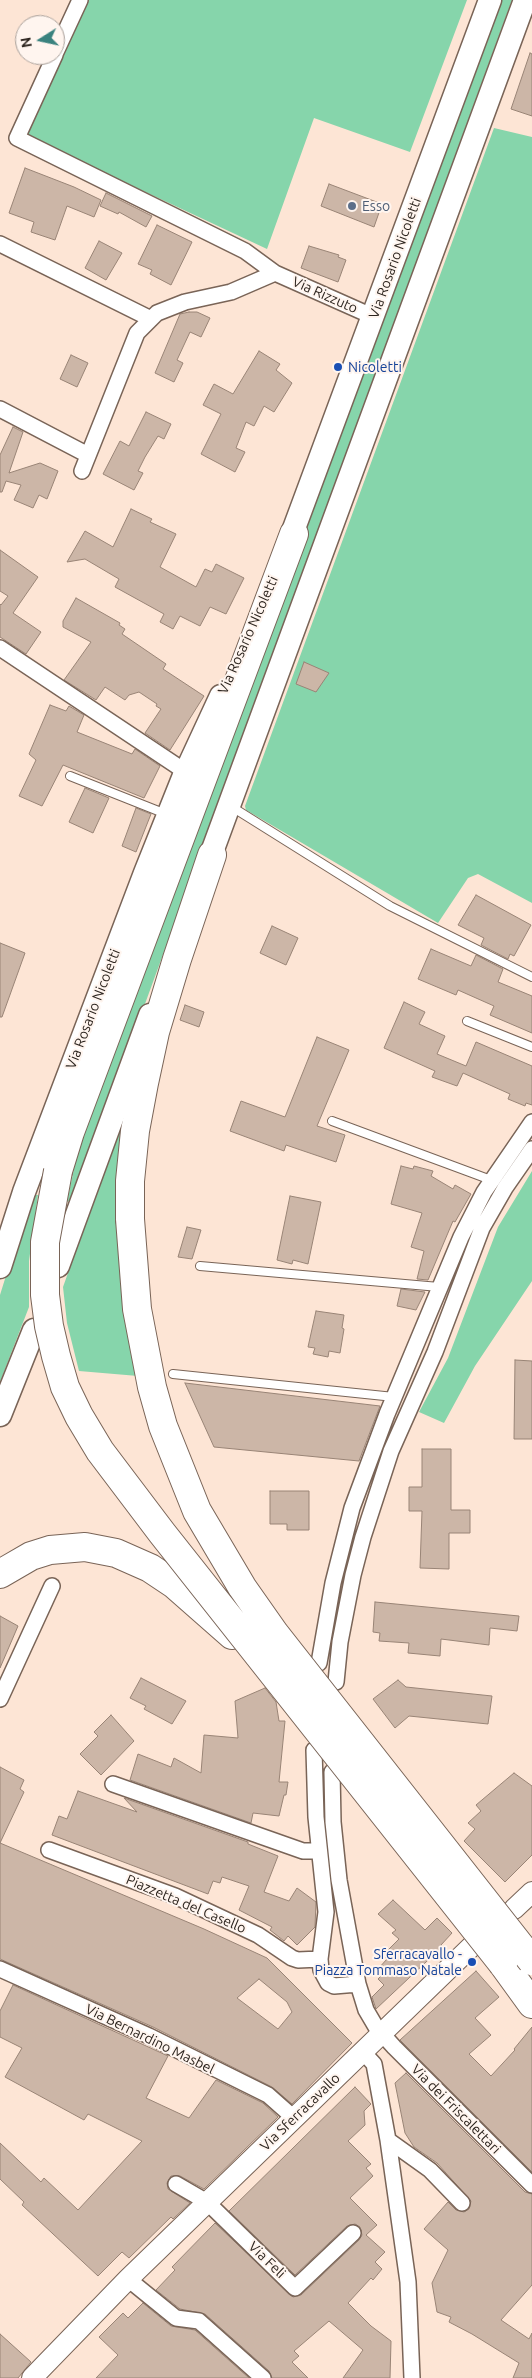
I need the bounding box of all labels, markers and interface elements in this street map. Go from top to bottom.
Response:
north arrow [15,15,65,65]
text: N [17,36,35,49]
street label: Via Rosario Nicoletti [365,195,425,321]
place label: Esso [362,198,390,214]
marker: Esso [346,200,358,212]
street label: Via Rizzuto [290,273,360,317]
place label: Nicoletti [348,359,402,375]
marker: Nicoletti [332,361,344,373]
street label: Via Rosario Nicoletti [214,573,282,697]
street label: Via Rosario Nicoletti [62,947,124,1071]
street label: Piazzetta del Casello [123,1871,249,1937]
place label: Sferracavallo - Piazza Tommaso Natale [314,1946,462,1978]
marker: Sferracavallo - Piazza Tommaso Natale [466,1956,478,1968]
street label: Via Bernardino Masbel [83,2000,217,2078]
street label: Via dei Friscalettari [408,2061,504,2157]
street label: Via Sferracavallo [257,2070,343,2154]
street label: Via Feli [245,2238,289,2282]

